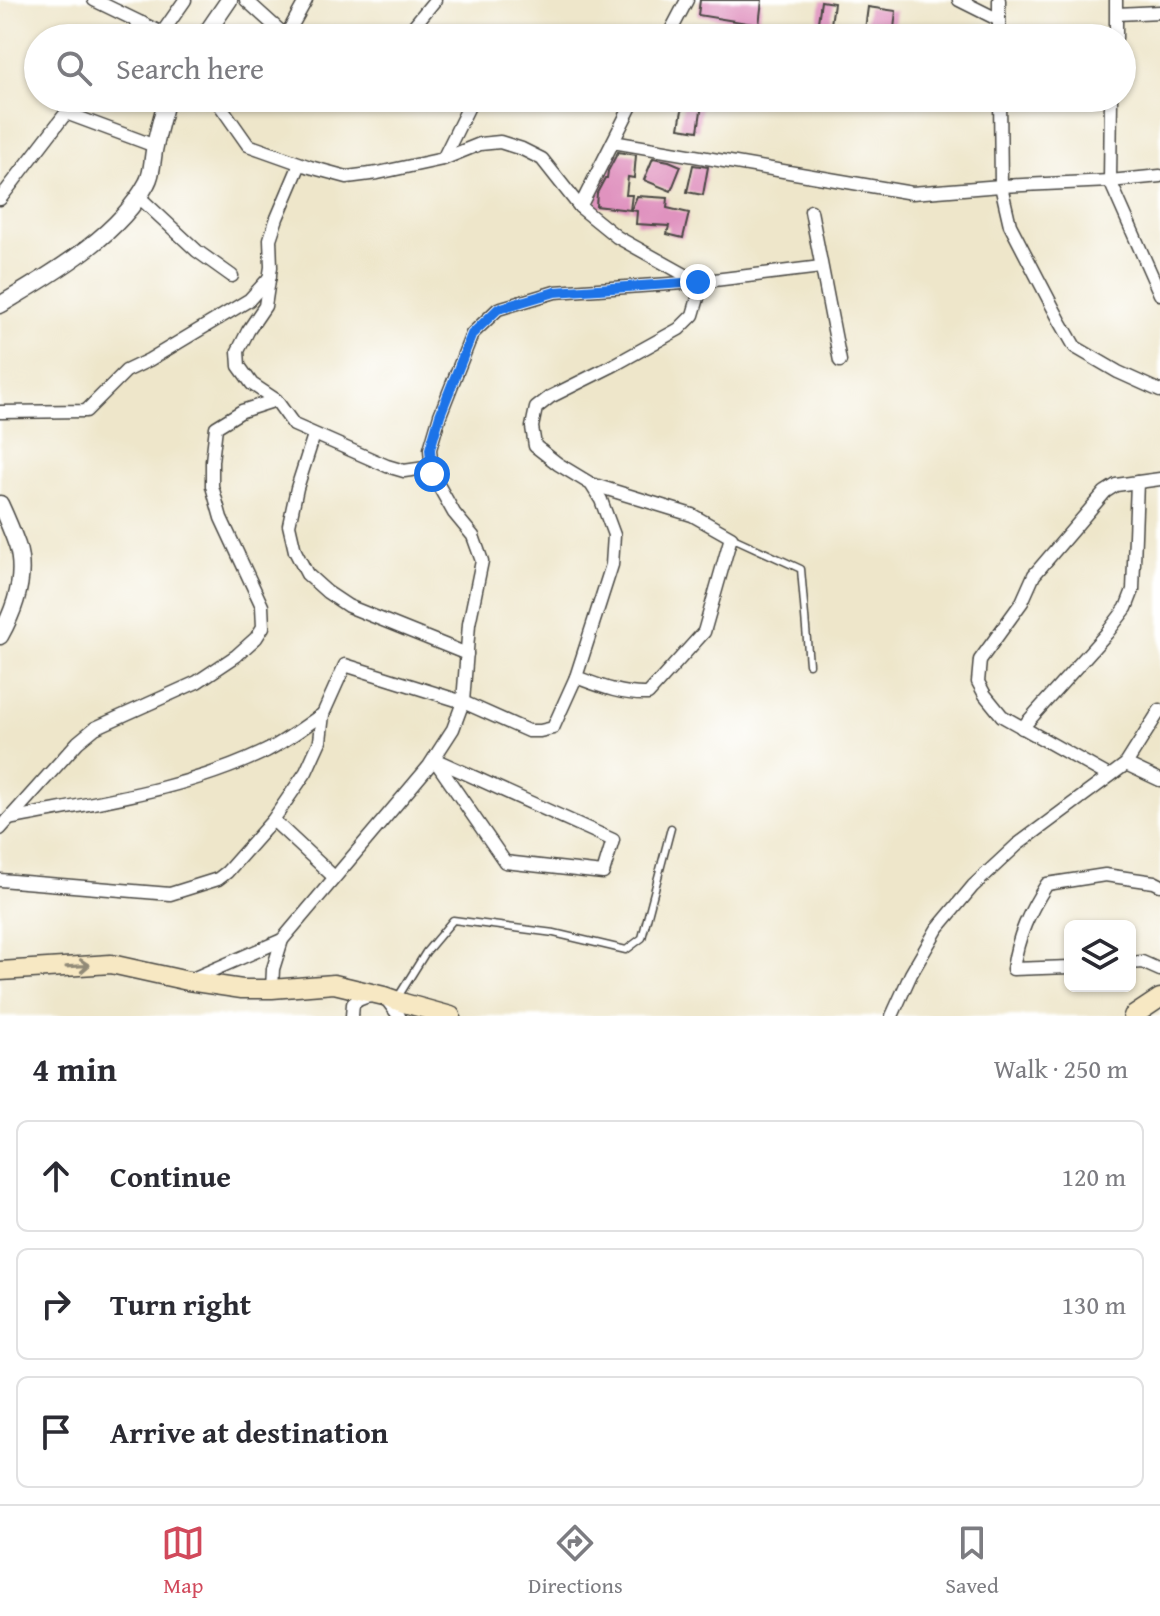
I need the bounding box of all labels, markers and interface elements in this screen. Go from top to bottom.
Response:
search box [24,24,1136,112]
icon: search [52,46,96,90]
text: Search here [116,46,264,90]
route end [680,264,716,300]
route start [414,456,450,492]
map controls [1064,920,1136,992]
button: layers [1064,920,1136,992]
one-way arrow [64,959,91,974]
text: 4 min [32,1044,117,1093]
text: Walk · 250 m [994,1049,1128,1088]
icon: ahead [34,1154,78,1198]
text: Continue [110,1154,231,1198]
text: 120 m [1061,1157,1126,1196]
icon: right [34,1282,78,1326]
text: Turn right [110,1282,251,1326]
text: 130 m [1061,1285,1126,1324]
icon: arrive [34,1410,78,1454]
text: Arrive at destination [110,1410,388,1454]
tab: Map [161,1521,205,1601]
tab: Directions [528,1521,623,1601]
tab: Saved [945,1521,999,1601]

